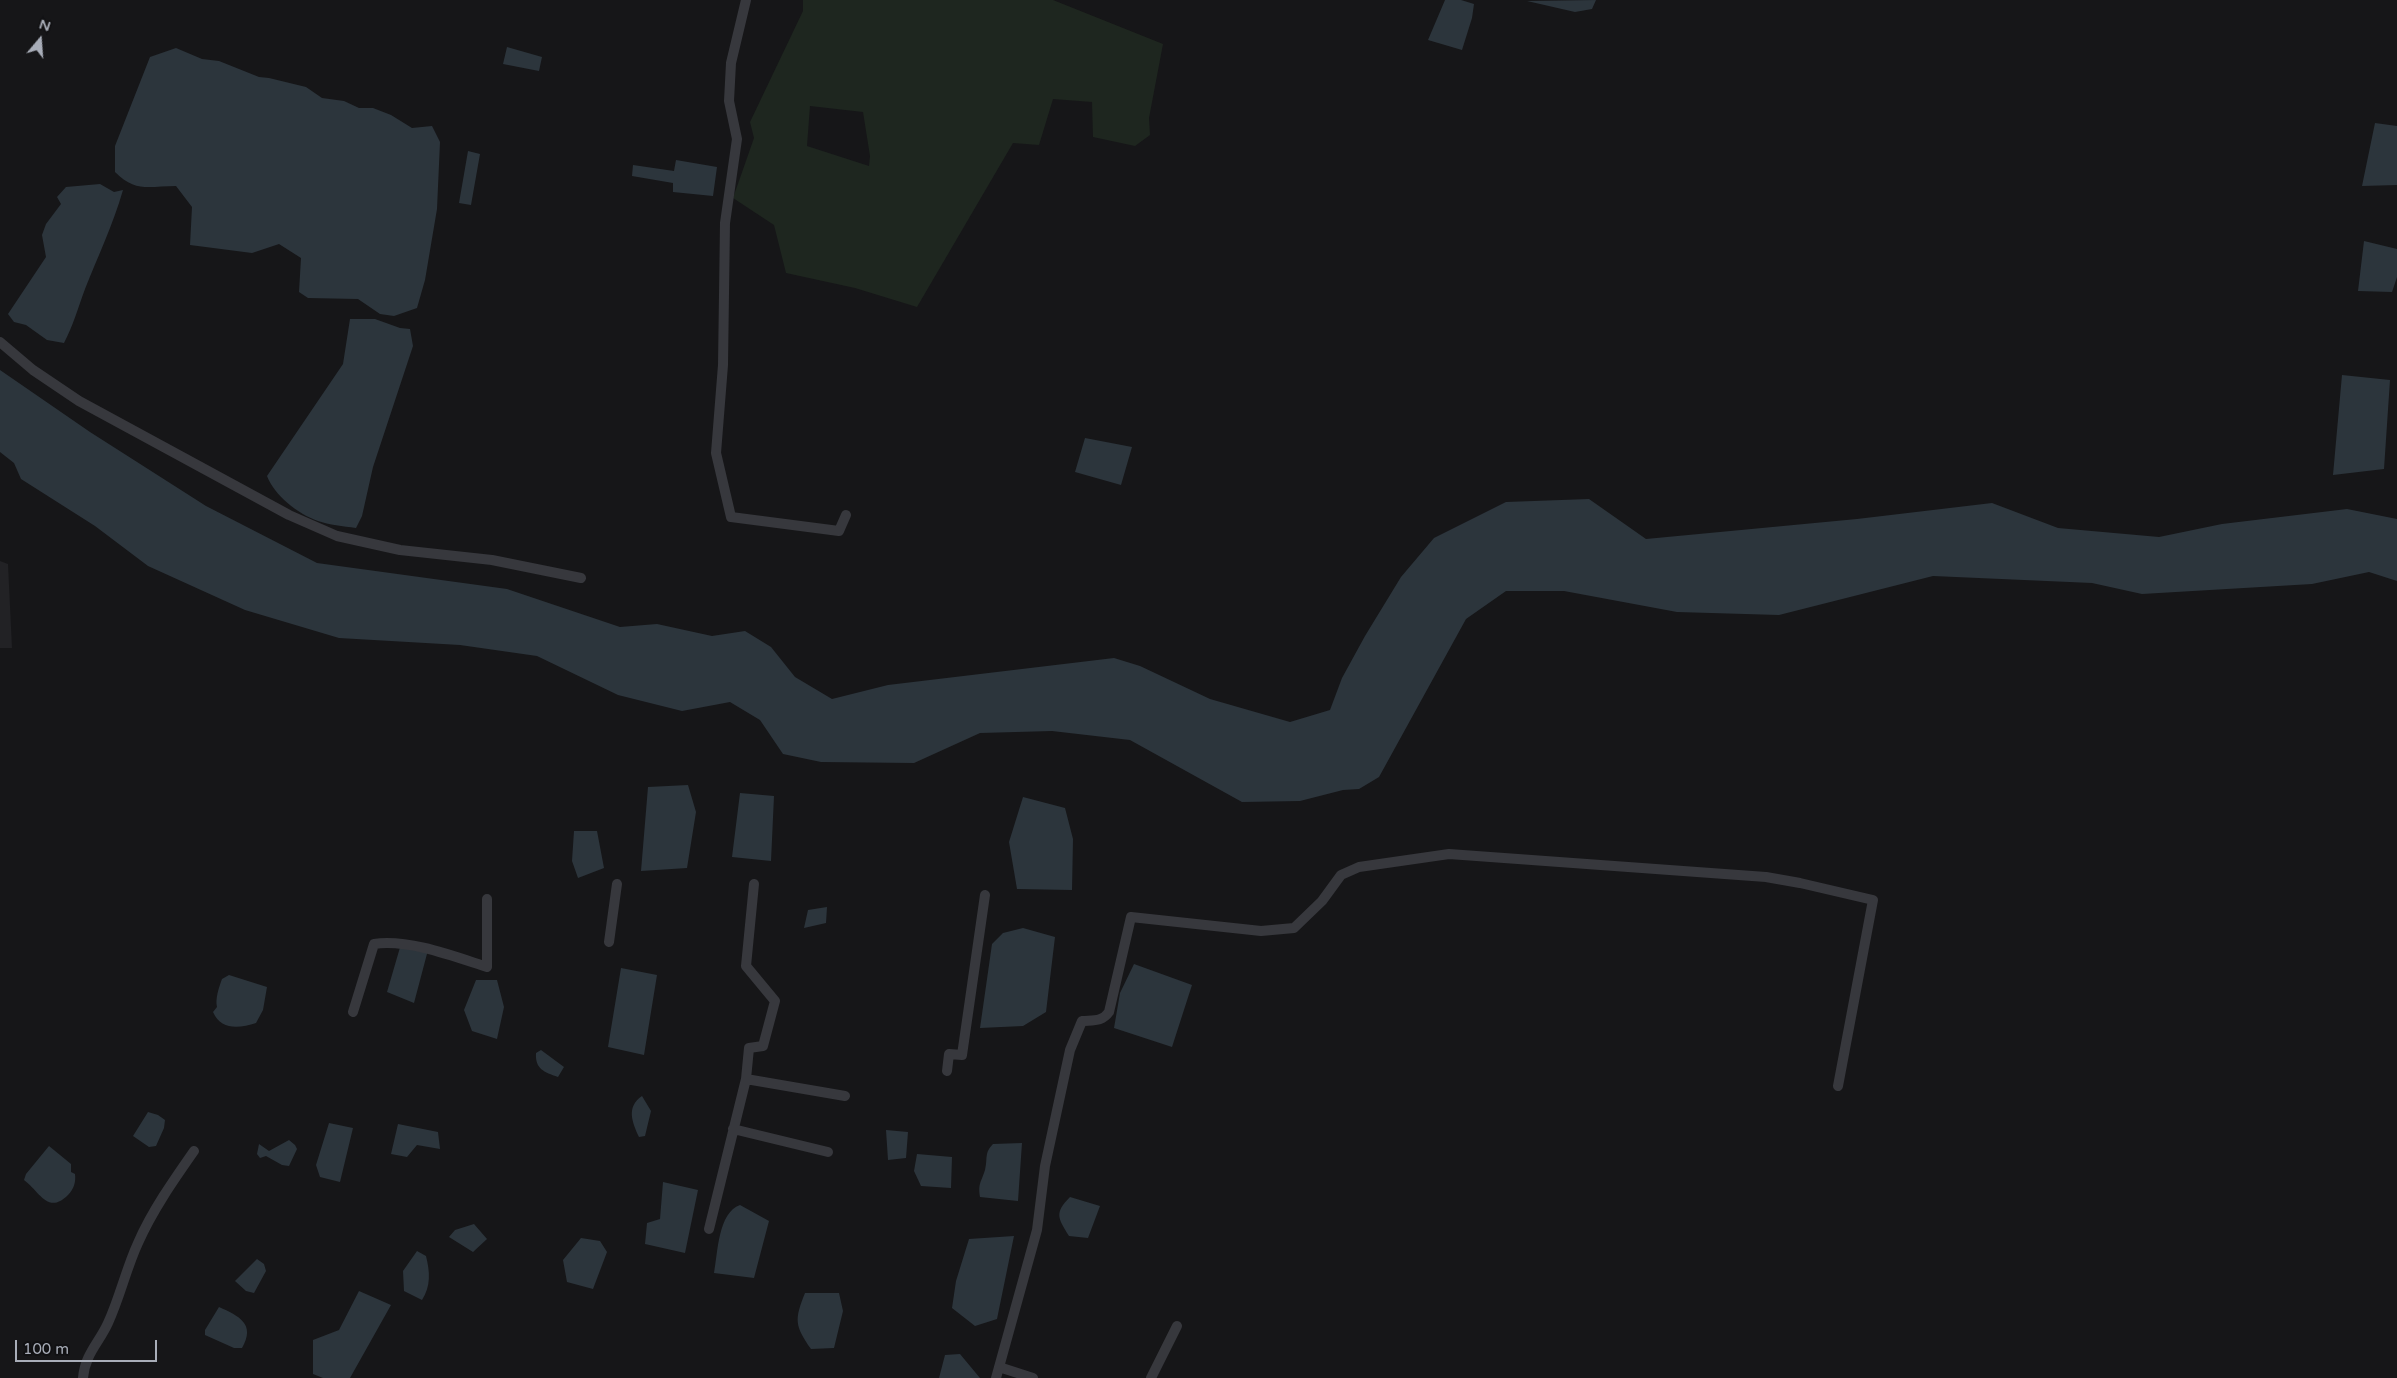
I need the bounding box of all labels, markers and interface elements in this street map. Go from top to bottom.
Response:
north arrow [15,15,65,65]
text: N [37,15,53,35]
scale bar [18,1330,160,1362]
text: 100 m [23,1340,69,1358]

